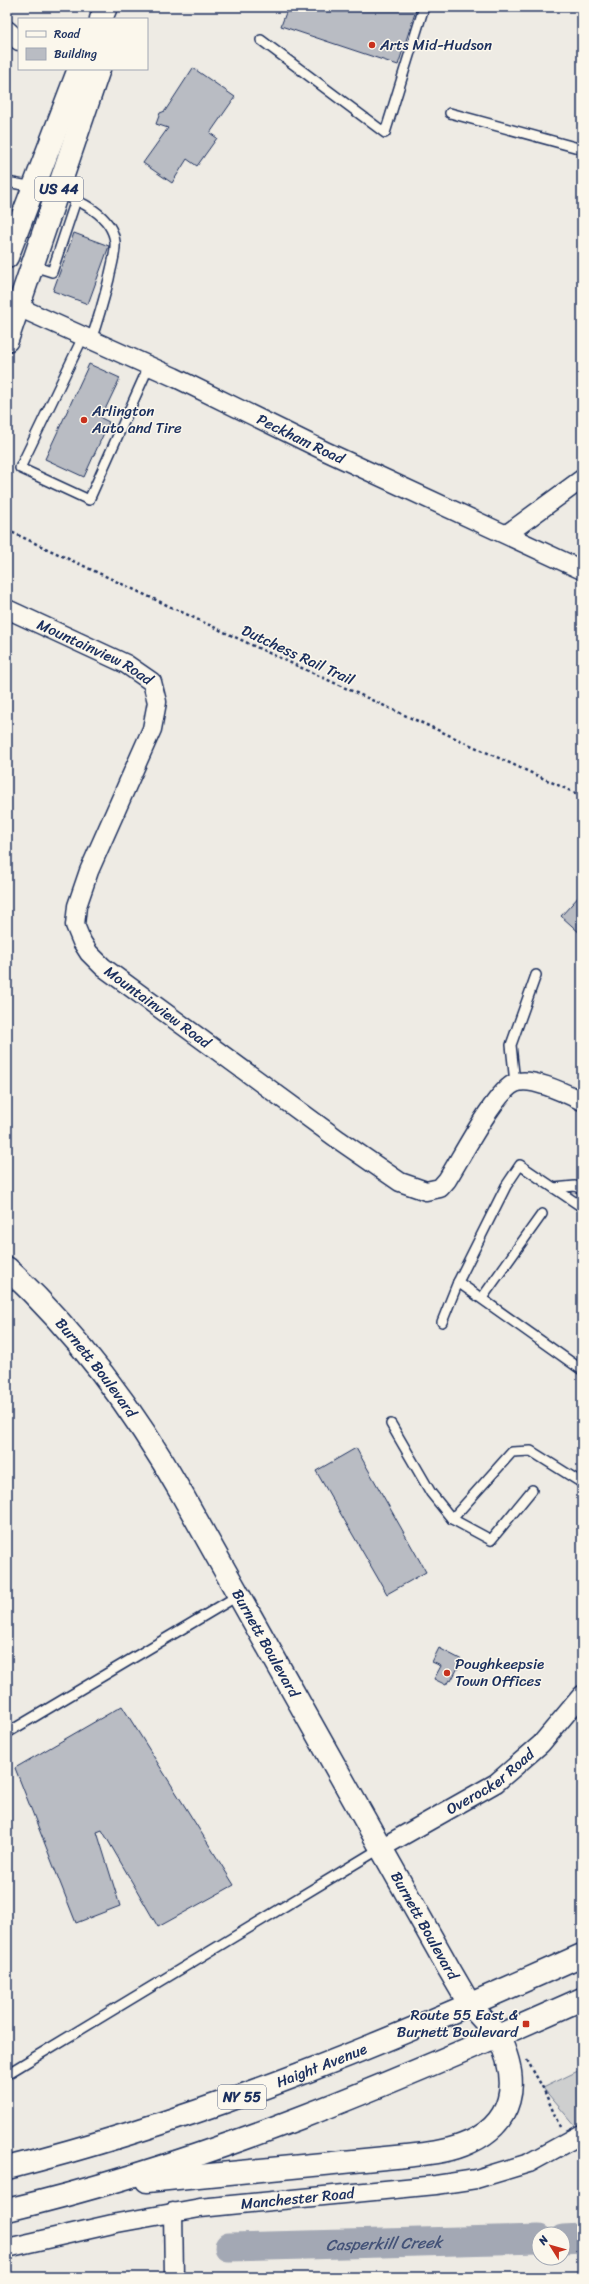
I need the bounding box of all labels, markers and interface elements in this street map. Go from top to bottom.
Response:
legend [18,18,148,70]
text: Road [54,23,81,45]
place label: Arts Mid-Hudson [379,32,492,58]
marker: Arts Mid-Hudson [367,40,377,50]
text: Building [54,43,97,65]
road number: US 44 [35,177,83,201]
place label: Arlington Auto and Tire [91,398,182,441]
street label: Peckham Road [252,406,350,472]
marker: Arlington Auto and Tire [79,415,89,425]
street label: Mountainview Road [33,612,159,693]
street label: Dutchess Rail Trail [237,617,359,693]
street label: Mountainview Road [98,959,217,1056]
street label: Burnett Boulevard [49,1312,145,1424]
street label: Burnett Boulevard [225,1584,307,1703]
place label: Poughkeepsie Town Offices [455,1651,544,1694]
marker: Poughkeepsie Town Offices [442,1668,452,1678]
street label: Overocker Road [441,1741,541,1822]
street label: Burnett Boulevard [384,1866,466,1986]
place label: Route 55 East & Burnett Boulevard [397,2002,519,2045]
marker: Route 55 East & Burnett Boulevard [521,2019,531,2029]
street label: Haight Avenue [272,2036,371,2095]
road number: NY 55 [218,2085,266,2109]
street label: Manchester Road [239,2180,356,2217]
north arrow [531,2226,571,2266]
water label: Casperkill Creek [325,2227,445,2259]
text: N [533,2231,554,2250]

